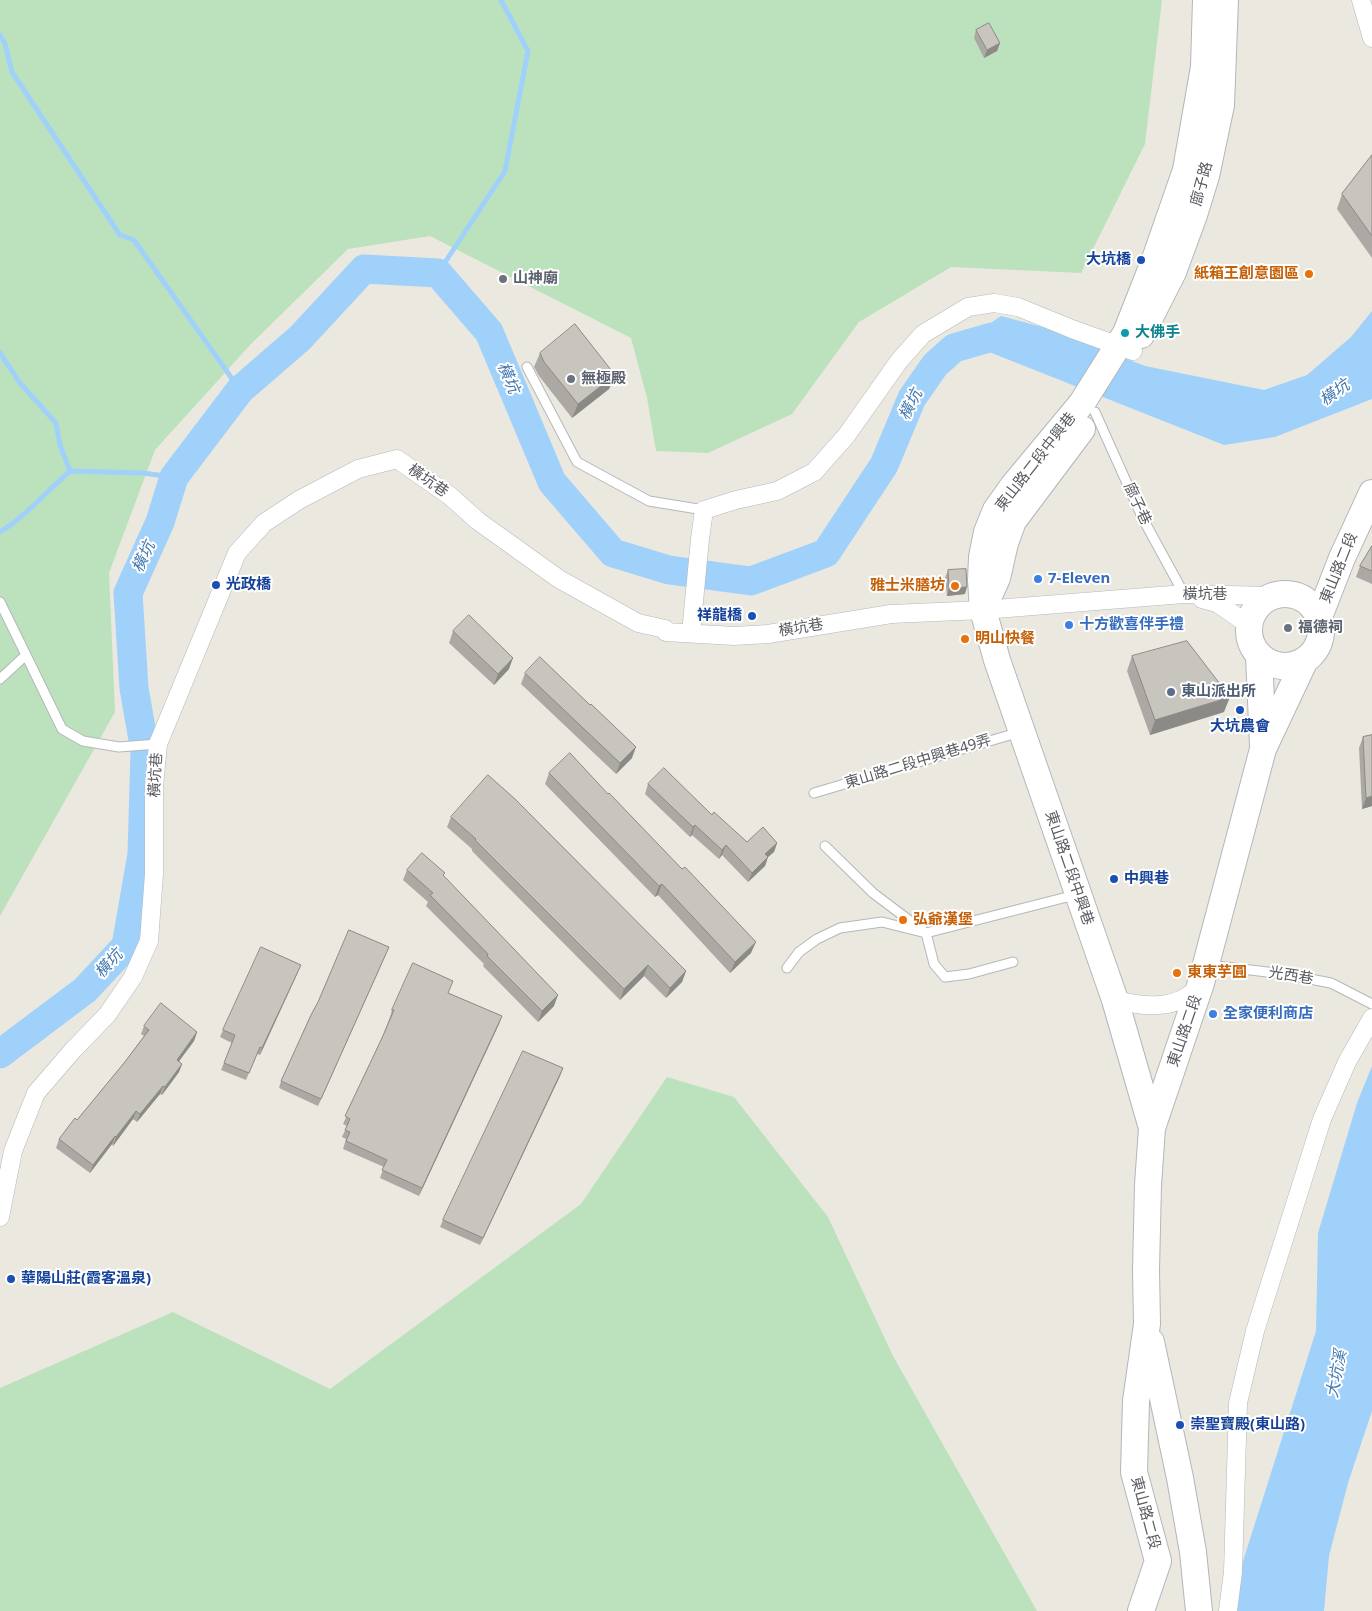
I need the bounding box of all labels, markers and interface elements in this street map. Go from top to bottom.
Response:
street label: 廍子路 [1187,160,1217,208]
place label: 大坑橋 [1086,251,1131,269]
marker: 大坑橋 [1135,254,1147,266]
place label: 紙箱王創意園區 [1194,265,1299,283]
marker: 紙箱王創意園區 [1303,268,1315,280]
place label: 山神廟 [513,270,558,288]
marker: 山神廟 [497,273,509,285]
place label: 大佛手 [1135,324,1180,342]
marker: 大佛手 [1119,327,1131,339]
water label: 橫坑 [493,360,523,396]
place label: 無極殿 [581,370,626,388]
marker: 無極殿 [565,373,577,385]
water label: 橫坑 [1316,376,1354,410]
water label: 橫坑 [895,386,927,424]
street label: 東山路二段中興巷 [992,409,1080,515]
street label: 橫坑巷 [404,461,452,501]
street label: 廍子巷 [1119,480,1155,528]
street label: 東山路二段 [1317,530,1361,606]
water label: 橫坑 [129,538,159,576]
place label: 7-Eleven [1048,570,1110,588]
marker: 7-Eleven [1032,573,1044,585]
place label: 光政橋 [226,576,271,594]
place label: 雅士米膳坊 [870,577,945,595]
marker: 光政橋 [210,579,222,591]
marker: 雅士米膳坊 [949,580,961,592]
street label: 橫坑巷 [1183,586,1227,604]
place label: 祥龍橋 [697,607,742,625]
marker: 祥龍橋 [746,610,758,622]
street label: 橫坑巷 [777,616,825,640]
place label: 十方歡喜伴手禮 [1079,616,1184,634]
marker: 十方歡喜伴手禮 [1063,619,1075,631]
place label: 福德祠 [1298,619,1343,637]
marker: 福德祠 [1282,622,1294,634]
place label: 明山快餐 [975,630,1035,648]
marker: 明山快餐 [959,633,971,645]
place label: 東山派出所 [1181,683,1256,701]
marker: 東山派出所 [1165,686,1177,698]
marker: 大坑農會 [1234,704,1246,716]
place label: 大坑農會 [1210,718,1270,736]
street label: 東山路二段中興巷49弄 [843,731,993,793]
street label: 橫坑巷 [146,752,166,798]
street label: 東山路二段中興巷 [1041,808,1097,928]
place label: 中興巷 [1124,870,1169,888]
marker: 中興巷 [1108,873,1120,885]
place label: 弘爺漢堡 [913,911,973,929]
marker: 弘爺漢堡 [897,914,909,926]
water label: 橫坑 [91,946,127,982]
place label: 東東芋圓 [1187,964,1247,982]
street label: 光西巷 [1267,964,1315,988]
marker: 東東芋圓 [1171,967,1183,979]
street label: 東山路二段 [1164,993,1206,1069]
place label: 全家便利商店 [1223,1005,1313,1023]
marker: 全家便利商店 [1207,1008,1219,1020]
place label: 華陽山莊(霞客溫泉) [21,1270,151,1288]
marker: 華陽山莊(霞客溫泉) [5,1273,17,1285]
water label: 大坑溪 [1323,1349,1351,1399]
place label: 崇聖寶殿(東山路) [1190,1416,1305,1434]
marker: 崇聖寶殿(東山路) [1174,1419,1186,1431]
street label: 東山路二段 [1127,1474,1163,1552]

